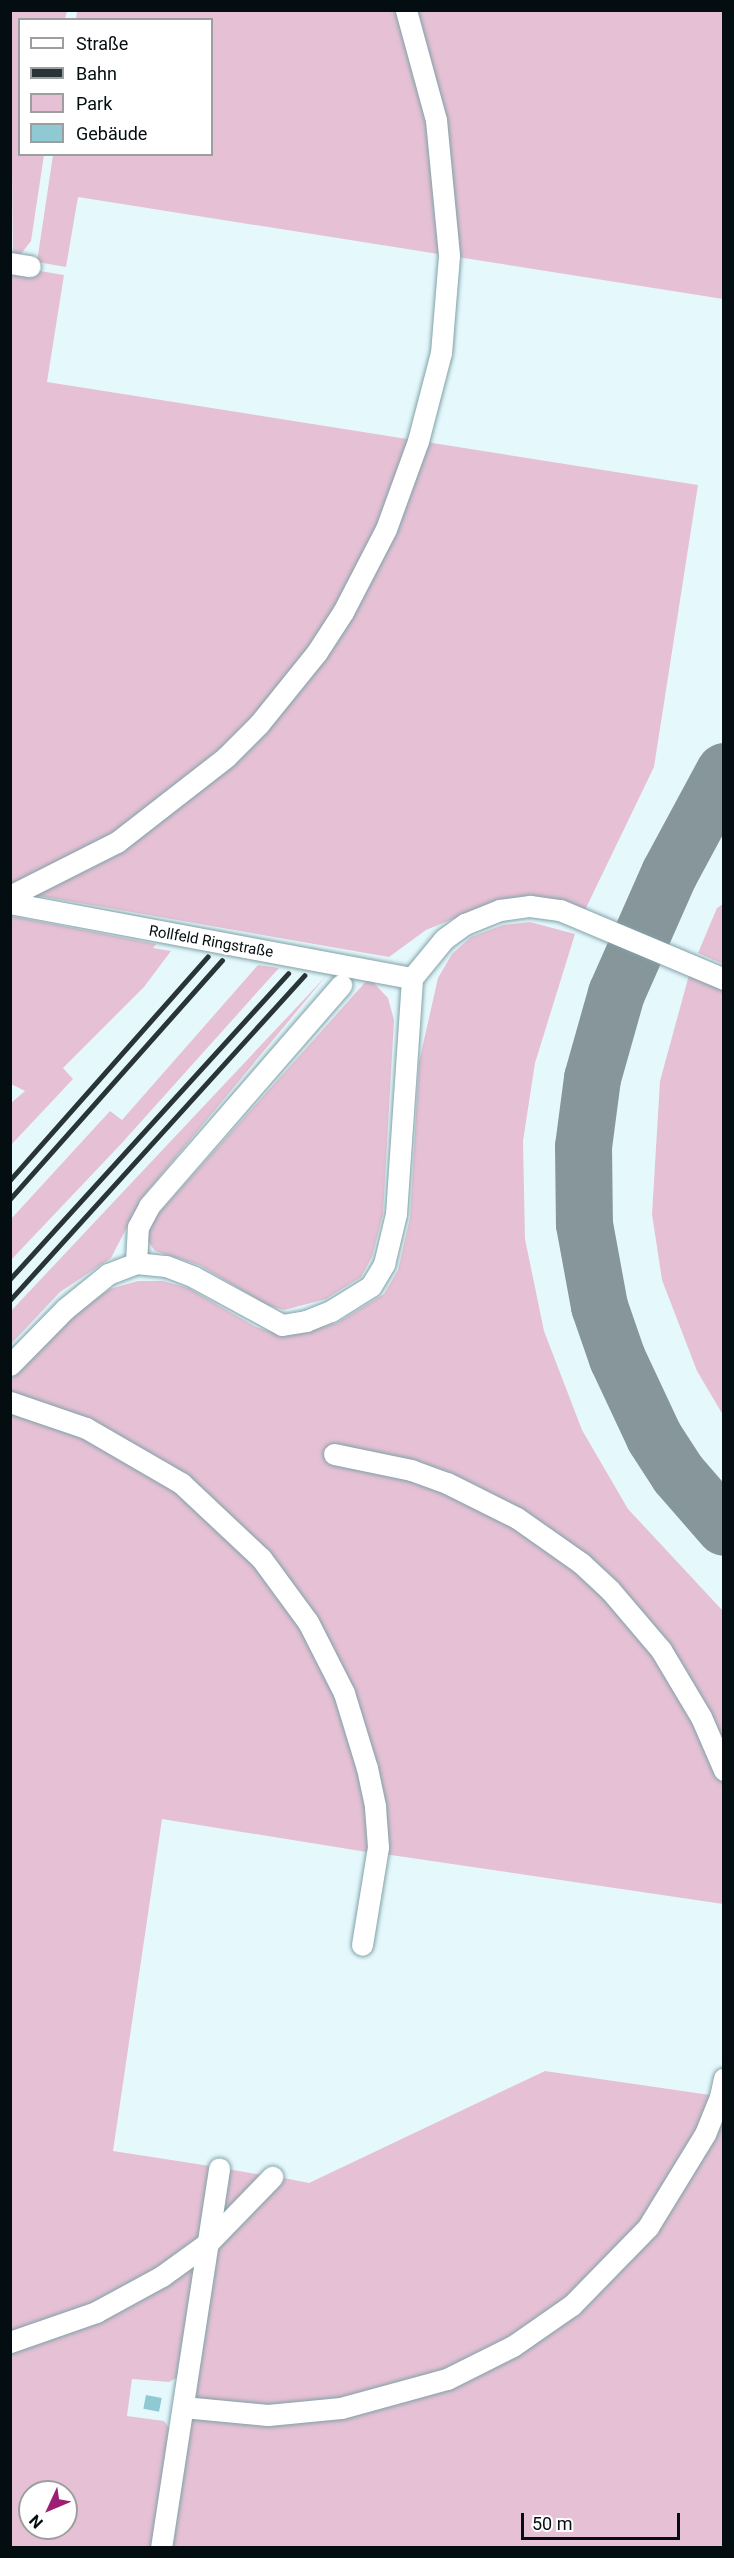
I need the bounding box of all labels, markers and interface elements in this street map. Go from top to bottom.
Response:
legend [18,18,213,156]
text: Straße [76,33,128,54]
text: Bahn [76,63,117,84]
text: Park [76,93,112,114]
text: Gebäude [76,123,147,144]
street label: Rollfeld Ringstraße [147,922,275,962]
north arrow [18,2480,78,2540]
scale bar [524,2501,683,2539]
text: N [25,2511,47,2532]
text: 50 m [532,2513,572,2534]

